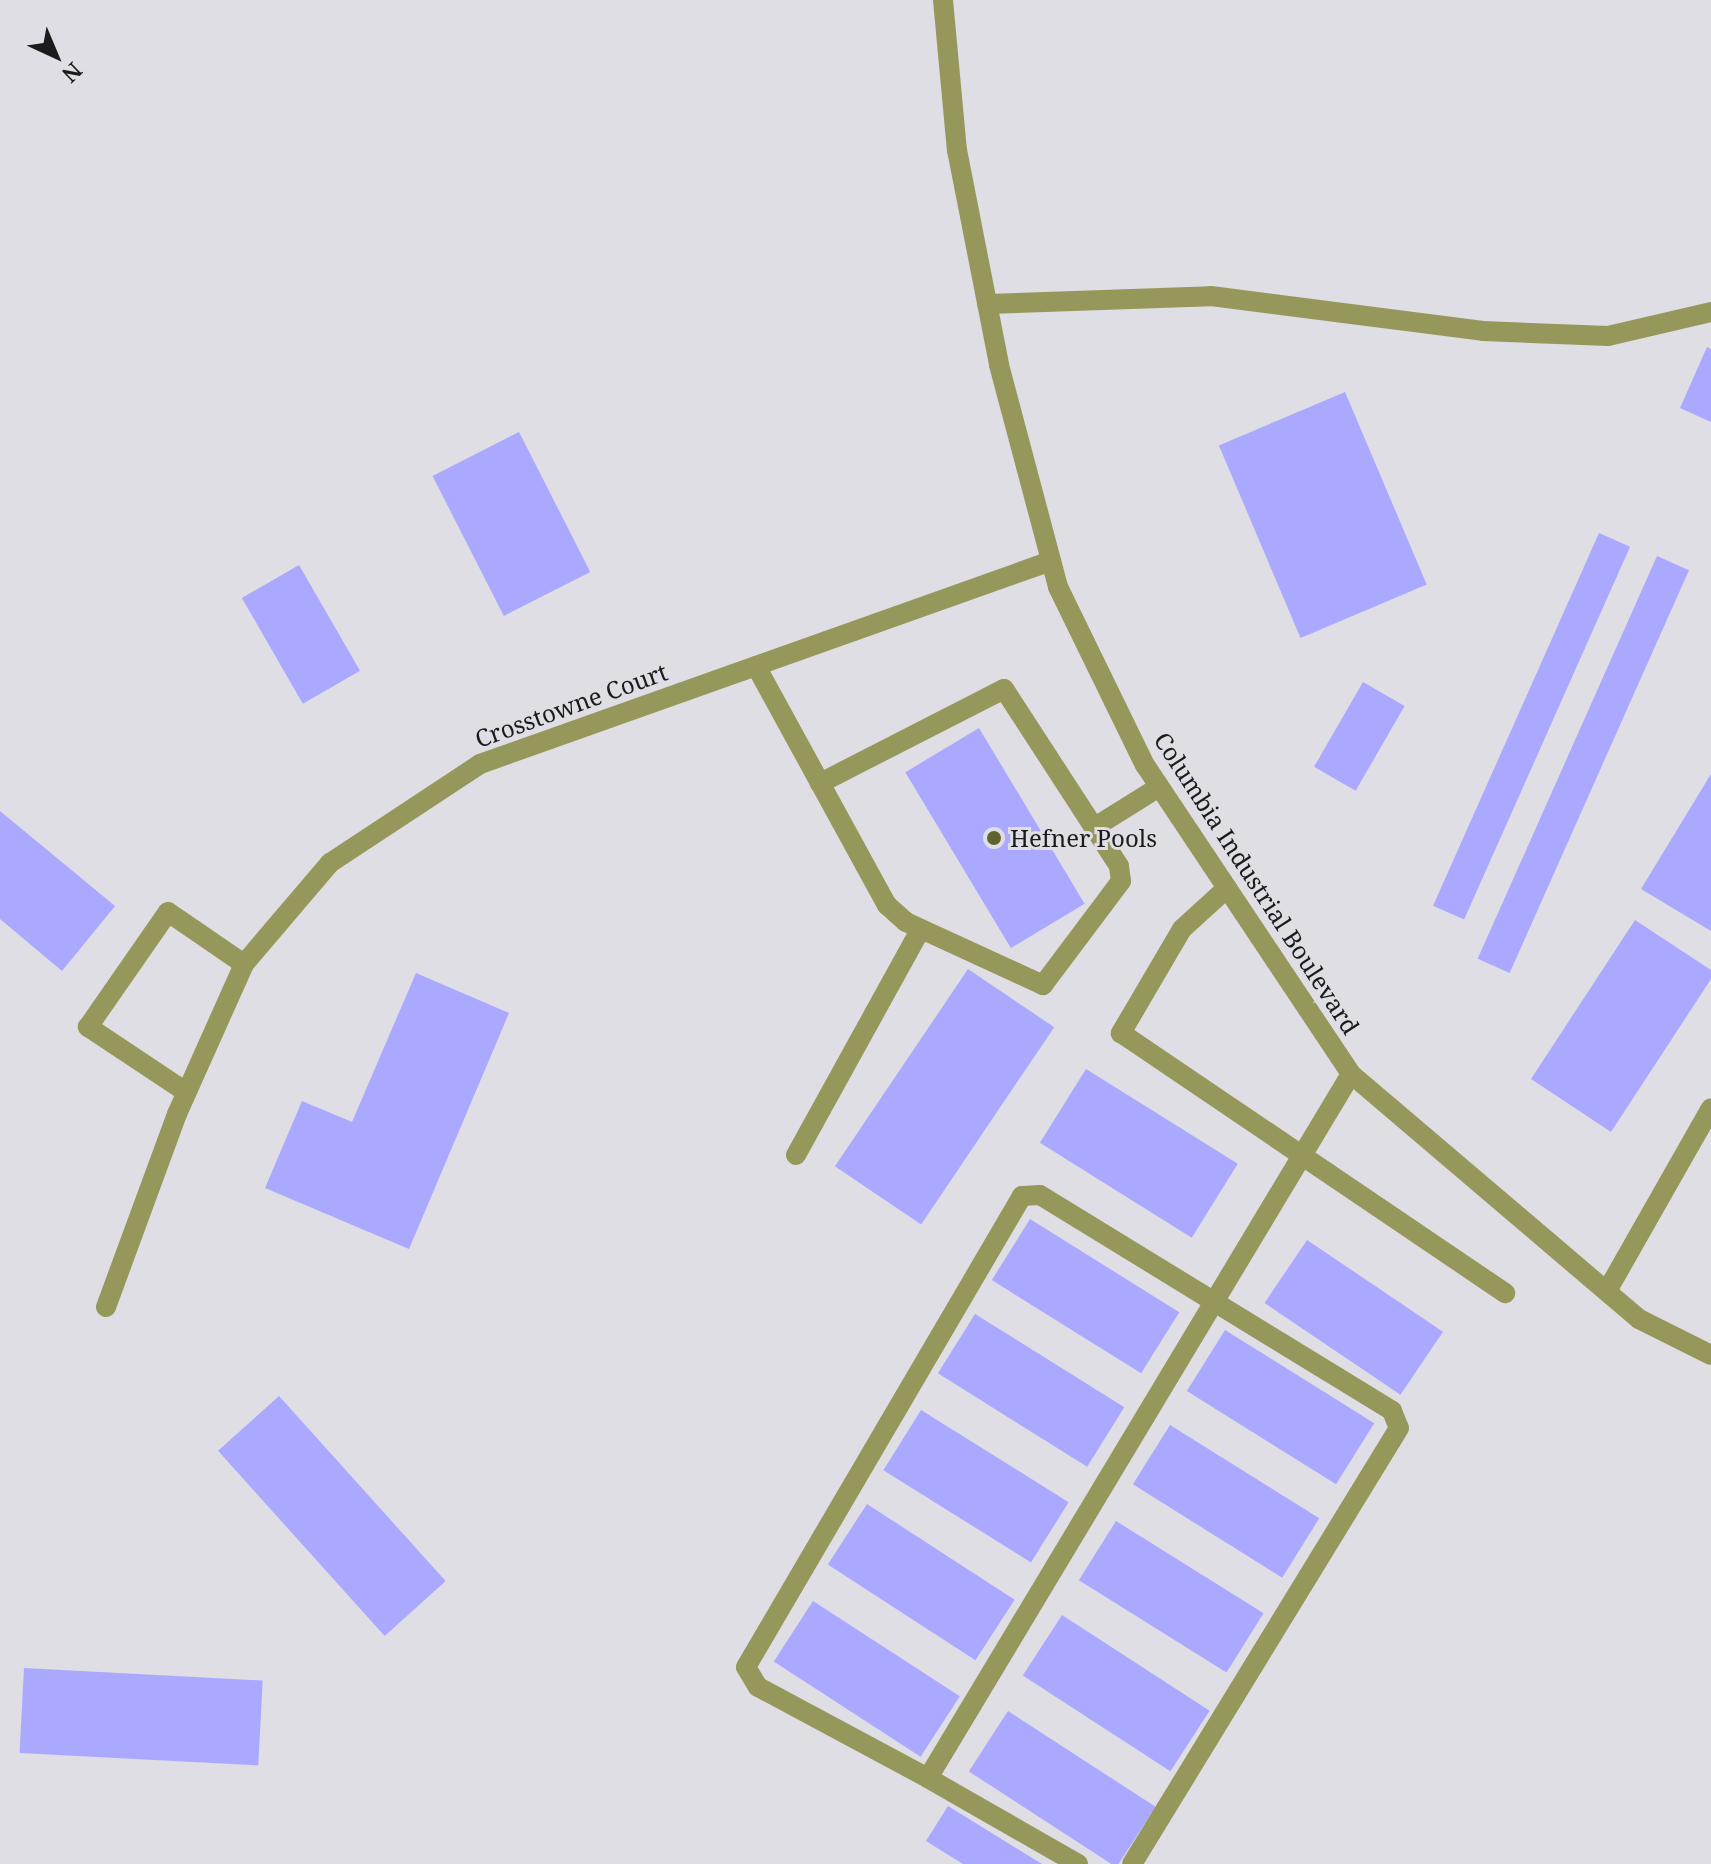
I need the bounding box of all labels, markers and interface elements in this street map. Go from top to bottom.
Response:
north arrow [16,16,96,96]
text: N [56,56,89,90]
street label: Crosstowne Court [471,657,671,753]
street label: Columbia Industrial Boulevard [1148,727,1366,1039]
place label: Hefner Pools [1010,824,1157,852]
marker: Hefner Pools [985,829,1003,847]

